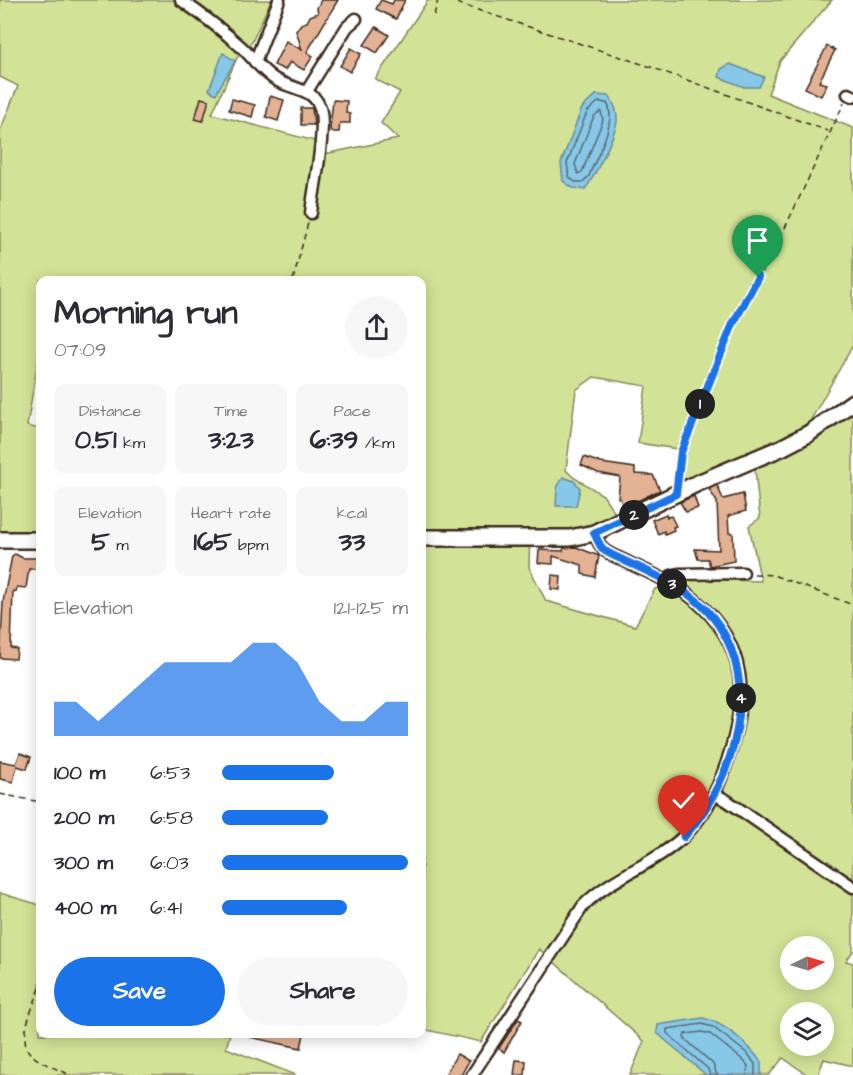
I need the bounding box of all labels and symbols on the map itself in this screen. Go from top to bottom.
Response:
pin [732,215,783,277]
pin: 1 [685,389,715,419]
pin: 2 [619,500,649,530]
pin: 3 [657,569,687,599]
pin: 4 [726,683,756,713]
pin [658,775,709,837]
north arrow [780,936,834,990]

